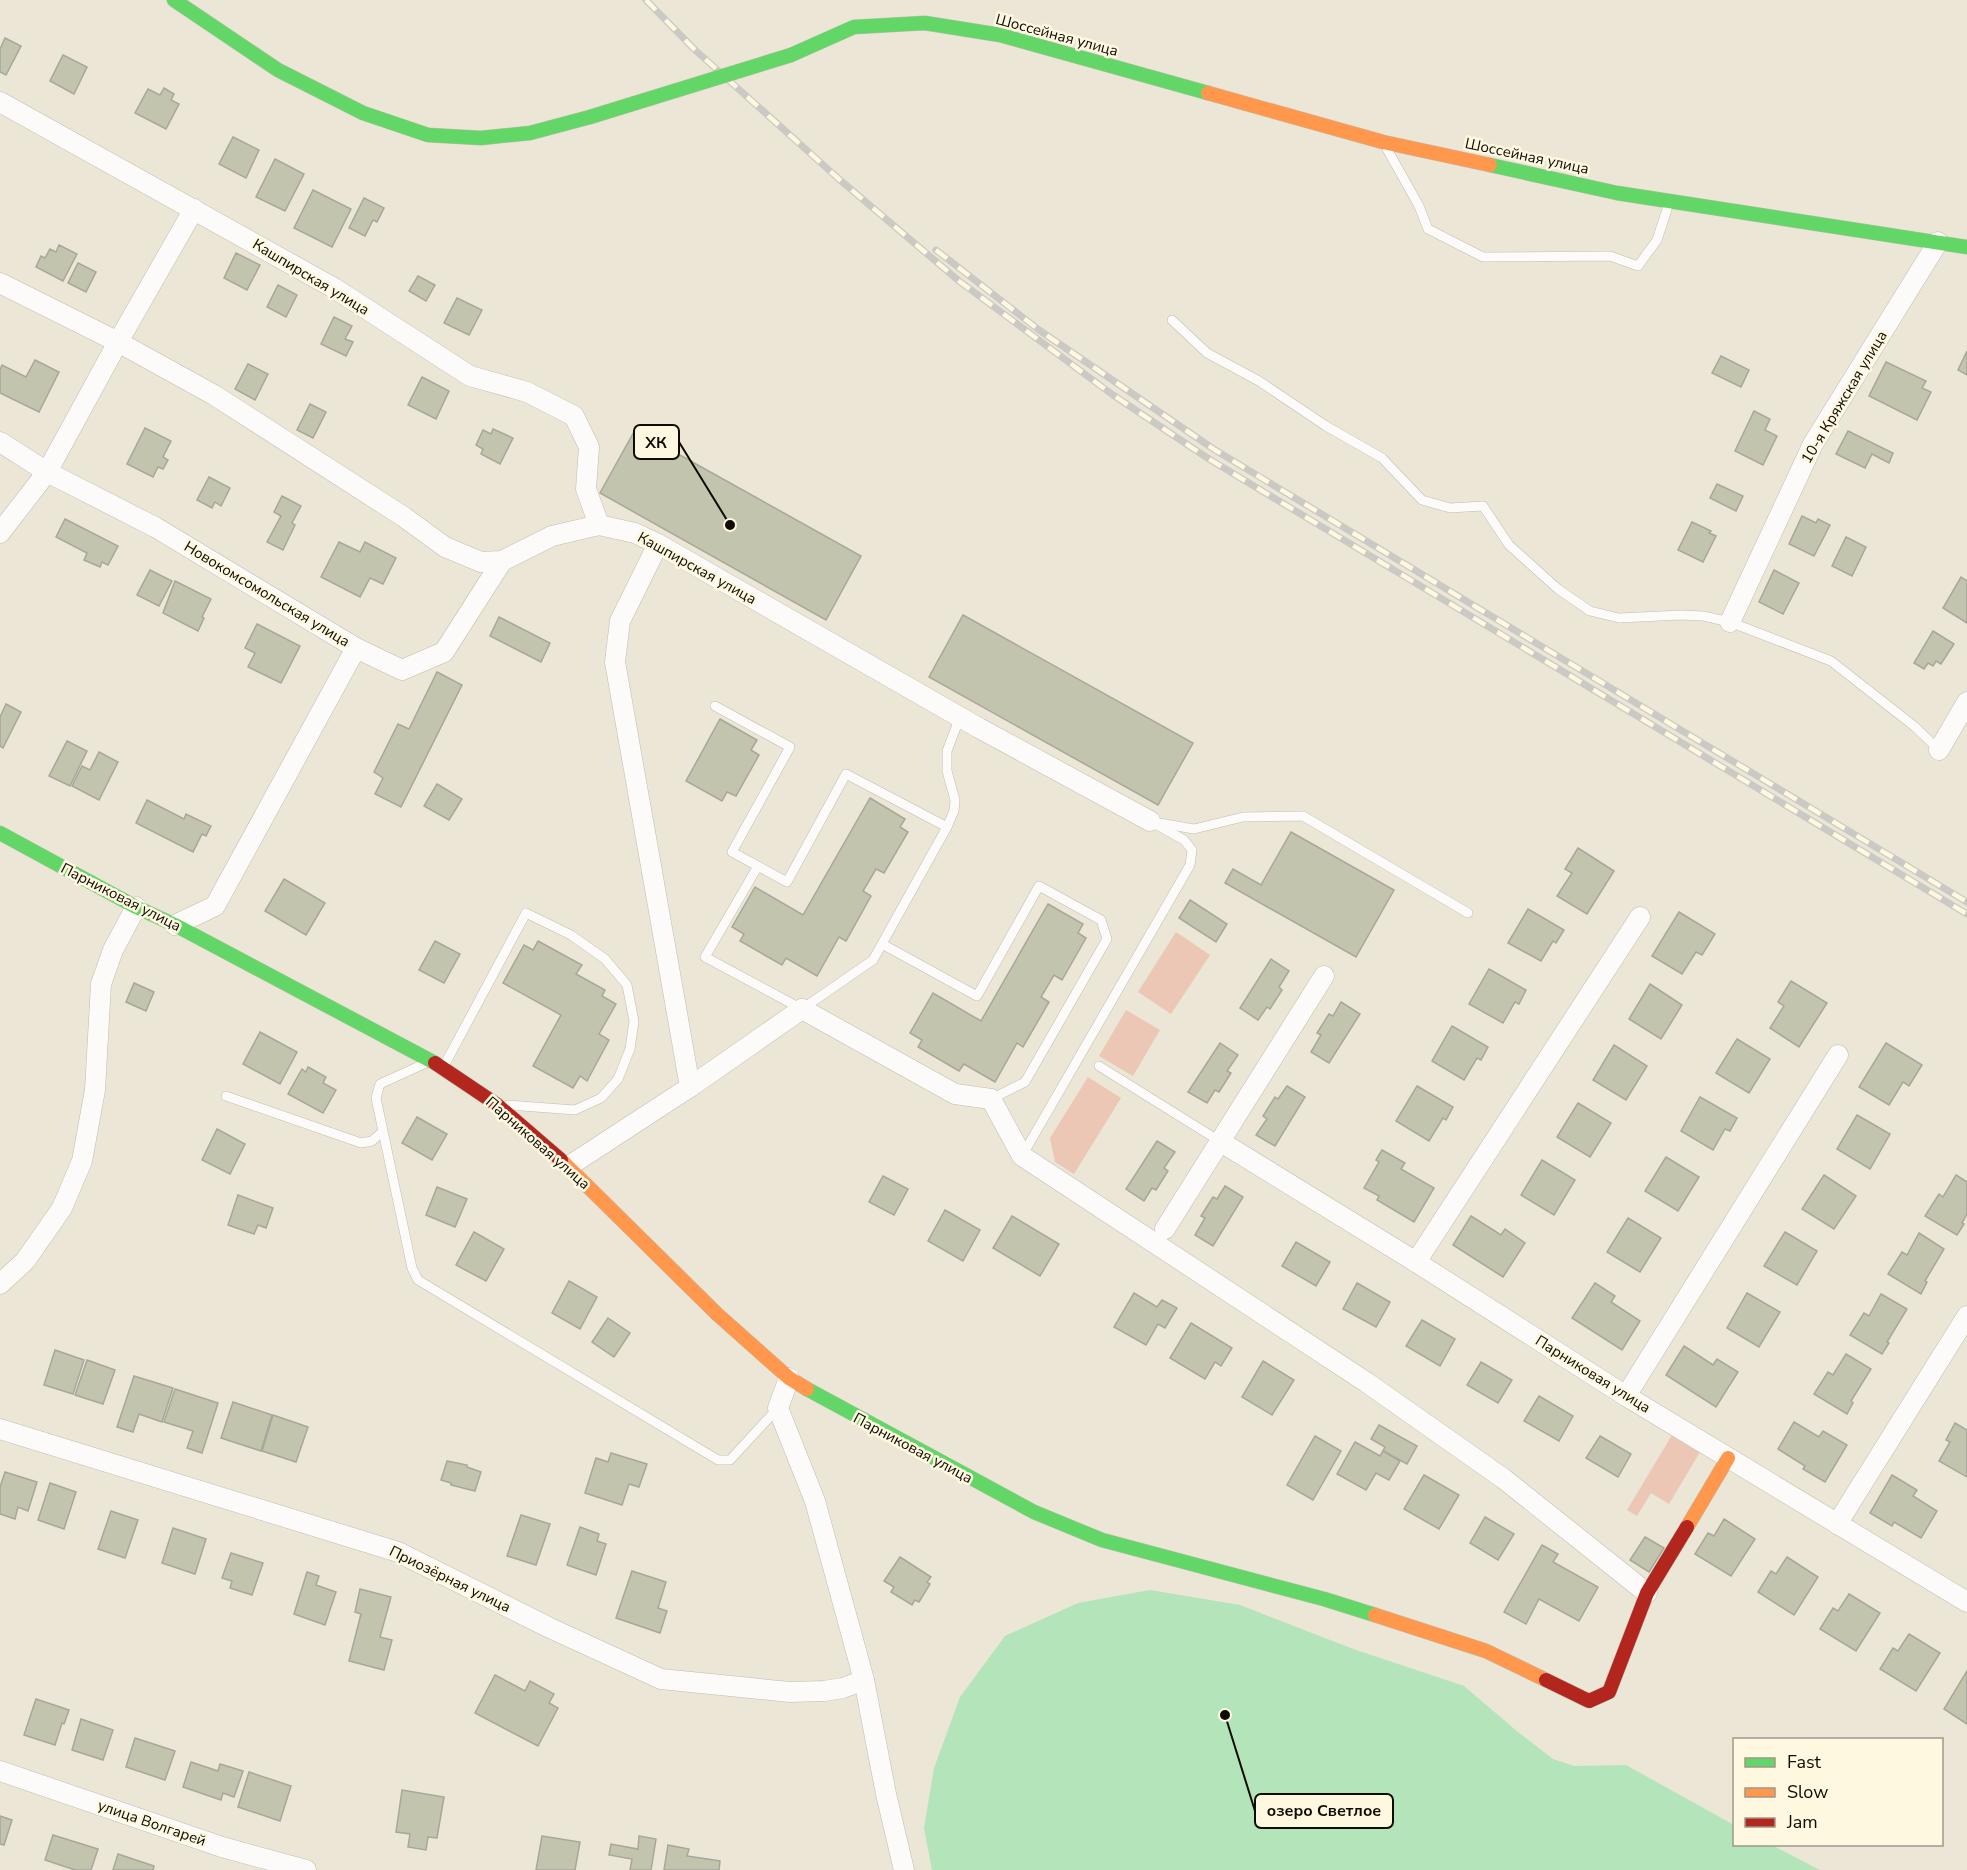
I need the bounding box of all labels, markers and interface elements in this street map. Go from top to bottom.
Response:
street label: Шоссейная улица [994,9,1120,61]
street label: Шоссейная улица [1463,133,1591,179]
street label: Кашпирская улица [249,234,373,320]
street label: 10-я Кряжская улица [1796,327,1892,467]
callout: ХК [634,425,679,459]
text: ХК [644,432,667,454]
street label: Кашпирская улица [634,527,760,609]
street label: Новокомсомольская улица [180,536,354,652]
street label: Парниковая улица [58,858,184,936]
street label: Парниковая улица [481,1092,595,1194]
street label: Парниковая улица [1532,1330,1654,1418]
street label: Парниковая улица [850,1408,976,1488]
street label: Приозёрная улица [386,1541,514,1617]
legend [1733,1738,1943,1846]
text: Fast [1787,1750,1822,1774]
text: Slow [1787,1780,1828,1804]
callout: озеро Светлое [1255,1794,1393,1828]
street label: улица Волгарей [95,1795,209,1851]
text: озеро Светлое [1267,1800,1381,1822]
text: Jam [1786,1810,1818,1834]

